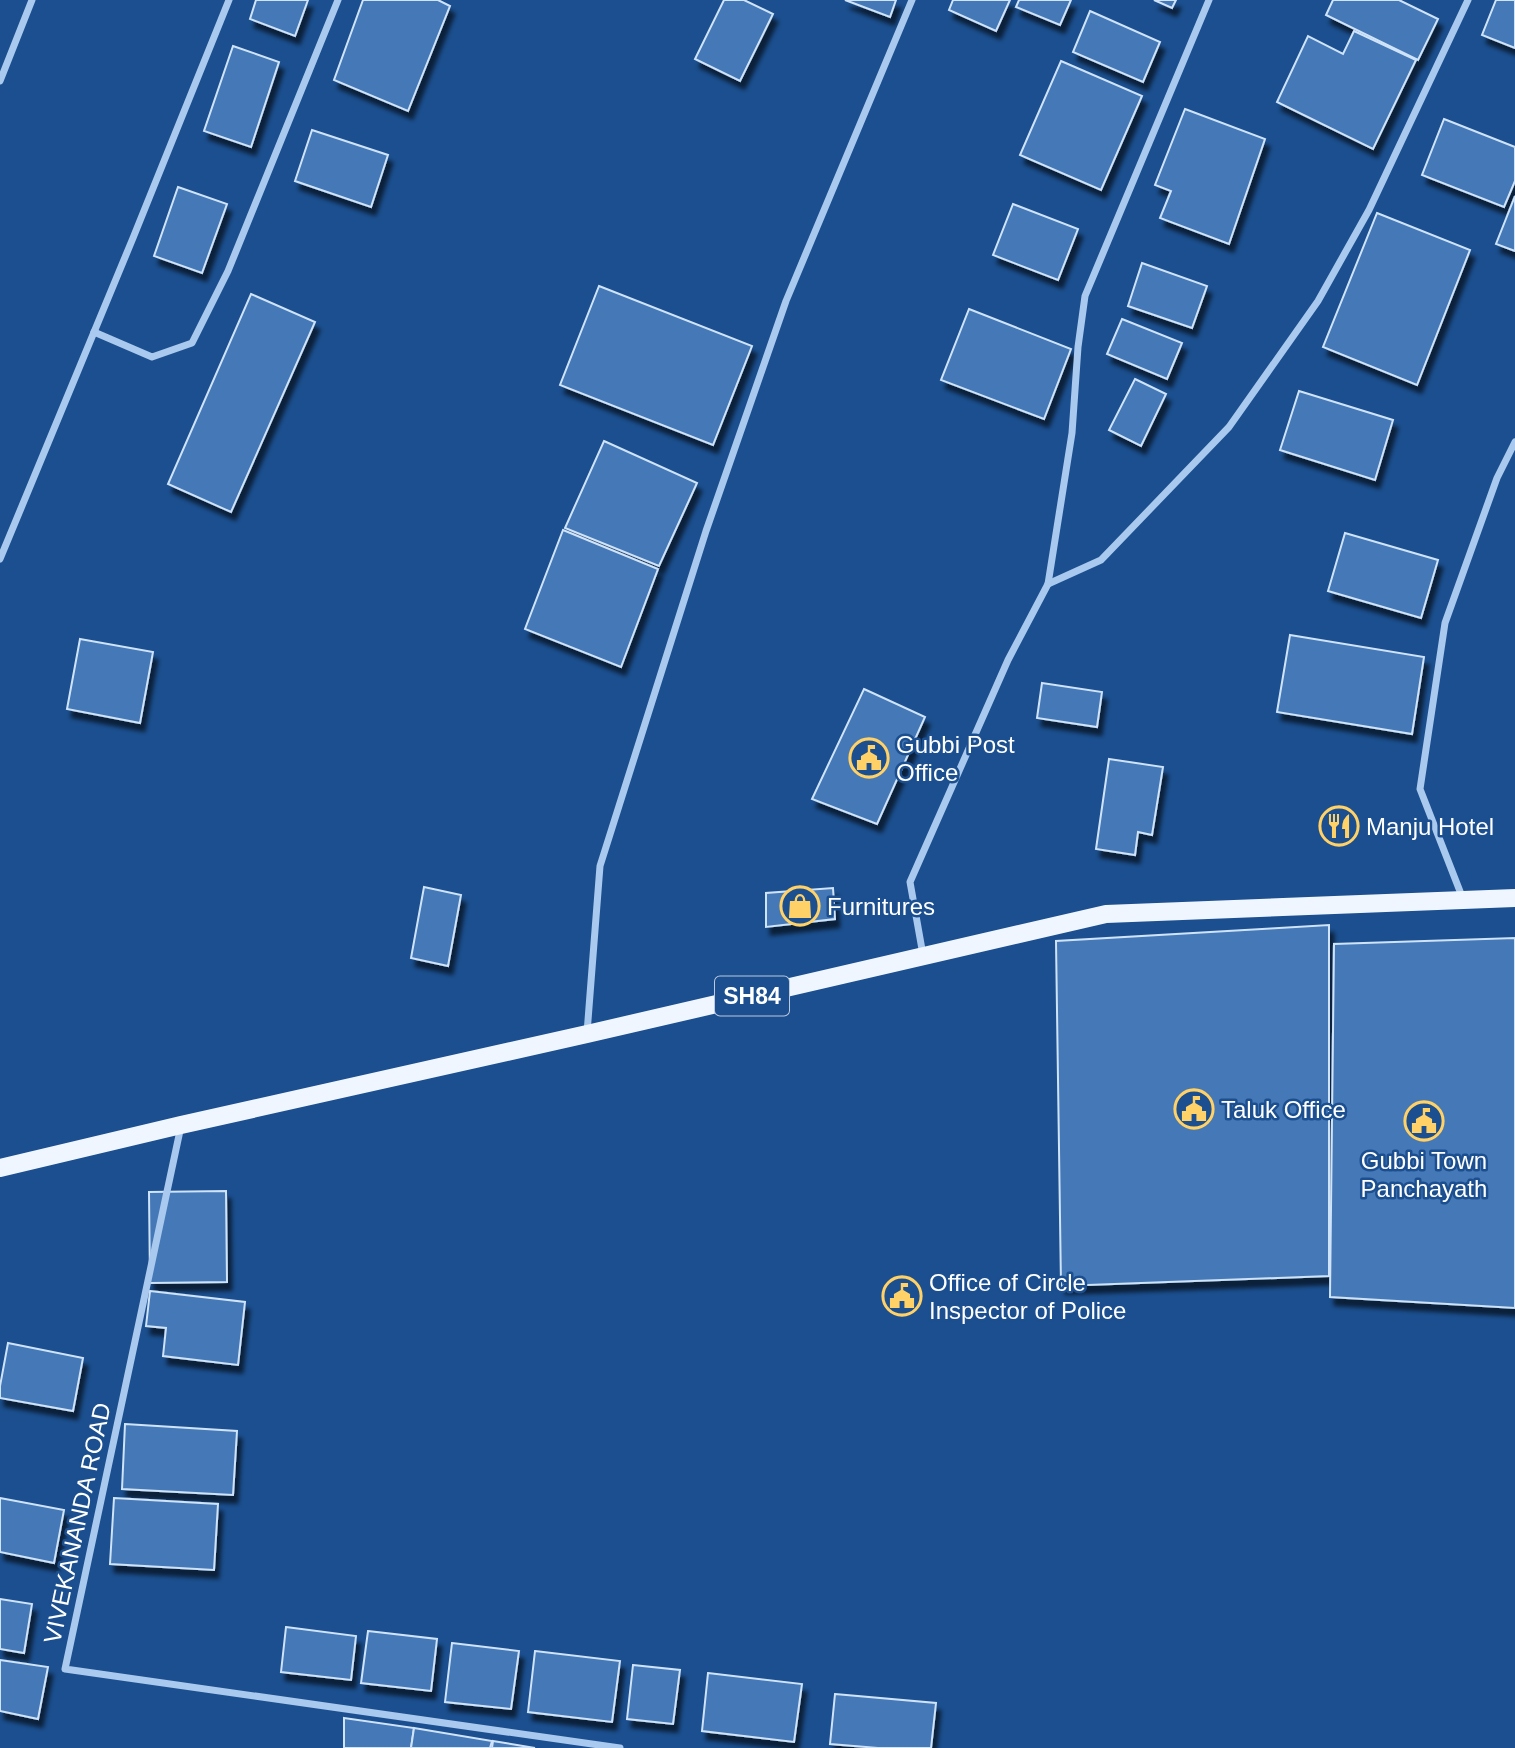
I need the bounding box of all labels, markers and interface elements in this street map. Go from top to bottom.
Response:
place label: Gubbi Post Office [896,731,1015,786]
public building icon: Gubbi Post Office [848,737,890,779]
restaurant icon: Manju Hotel [1318,805,1360,847]
place label: Manju Hotel [1366,813,1494,840]
shop icon: Furnitures [779,885,821,927]
place label: Furnitures [827,893,935,920]
road number: SH84 [715,976,789,1015]
public building icon: Taluk Office [1173,1088,1215,1130]
place label: Taluk Office [1221,1096,1346,1123]
public building icon: Gubbi Town Panchayath [1403,1100,1445,1142]
place label: Gubbi Town Panchayath [1361,1147,1487,1202]
place label: Office of Circle Inspector of Police [929,1269,1126,1324]
public building icon: Office of Circle Inspector of Police [881,1275,923,1317]
street label: VIVEKANANDA ROAD [38,1400,116,1646]

